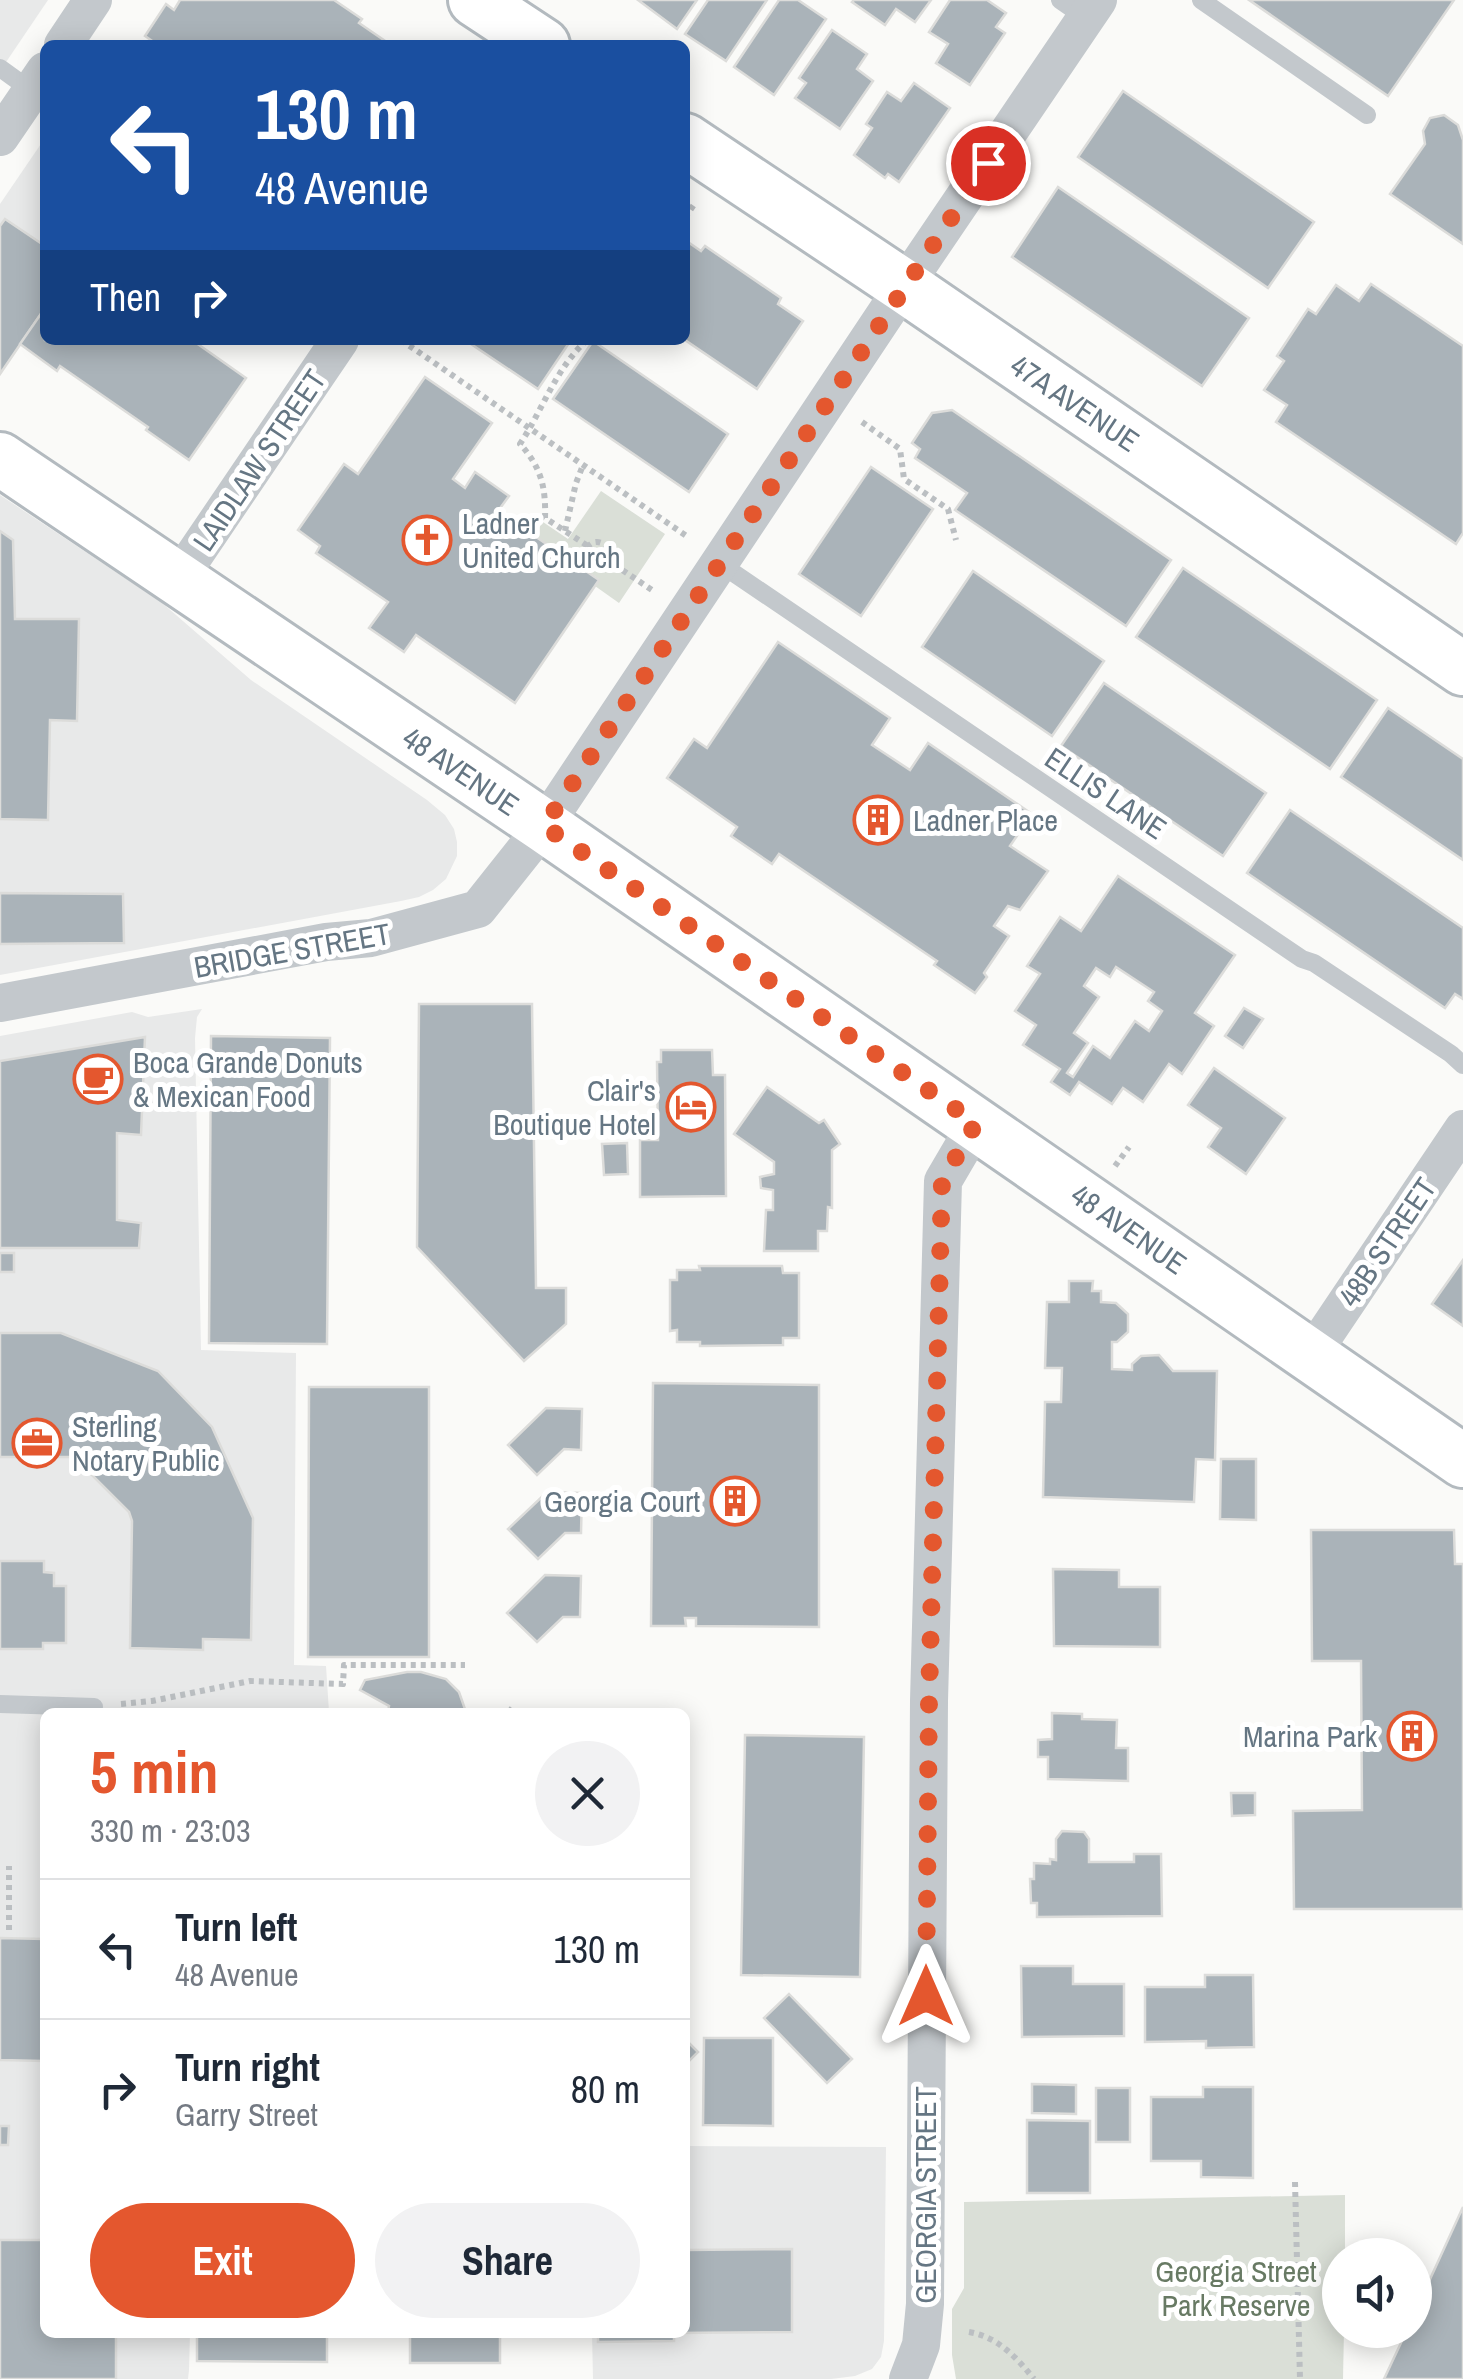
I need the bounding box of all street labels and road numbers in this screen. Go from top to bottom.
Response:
street label: 47A AVENUE [1003,345,1147,461]
street label: LAIDLAW STREET [183,361,335,559]
street label: 48 AVENUE [395,717,527,825]
street label: ELLIS LANE [1038,738,1174,848]
street label: BRIDGE STREET [191,913,393,987]
street label: 48B STREET [1329,1170,1445,1314]
street label: 48 AVENUE [1063,1175,1195,1283]
street label: GEORGIA STREET [905,2086,945,2304]

